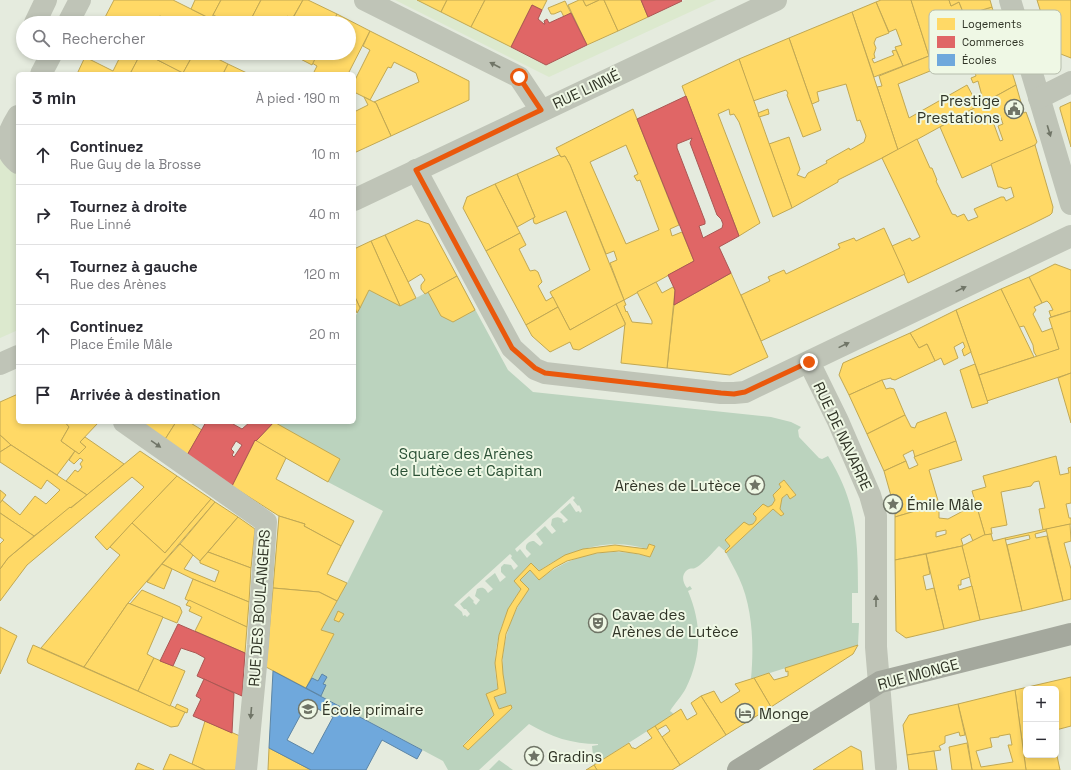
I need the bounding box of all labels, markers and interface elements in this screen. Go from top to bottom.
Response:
legend [929,10,1061,74]
search box [16,16,356,60]
text: Logements [962,17,1022,31]
icon: search [30,27,52,49]
text: Rechercher [62,29,145,48]
text: Commerces [962,35,1024,49]
text: Écoles [962,53,997,67]
one-way arrow [489,62,500,68]
street label: RUE LINNÉ [549,65,623,113]
route start [510,68,528,86]
text: 3 min [32,87,76,109]
text: À pied · 190 m [256,90,340,107]
place label: Prestige Prestations [917,91,1000,127]
public building icon: Prestige Prestations [1003,98,1025,120]
one-way arrow [1046,126,1052,138]
text: Continuez [70,137,143,156]
icon: ahead [32,144,54,166]
text: 10 m [312,146,340,163]
text: Rue Guy de la Brosse [70,156,201,173]
text: Tournez à droite [70,197,187,216]
icon: right [32,204,54,226]
text: 40 m [309,206,340,223]
text: Rue Linné [70,216,131,233]
text: Tournez à gauche [70,257,198,276]
icon: left [32,264,54,286]
text: 120 m [304,266,340,283]
text: Rue des Arènes [70,276,166,293]
one-way arrow [955,286,967,292]
text: Continuez [70,317,143,336]
icon: ahead [32,324,54,346]
text: 20 m [309,326,340,343]
text: Place Émile Mâle [70,336,173,353]
one-way arrow [838,342,850,348]
route end [800,353,818,371]
street label: RUE DE NAVARRE [809,379,877,493]
icon: arrive [32,384,54,406]
text: Arrivée à destination [70,385,220,404]
one-way arrow [150,440,161,449]
park label: Square des Arènes de Lutèce et Capitan [390,444,542,480]
place icon: Arènes de Lutèce [744,474,766,496]
place label: Arènes de Lutèce [614,476,741,495]
place icon: Émile Mâle [882,493,904,515]
place label: Émile Mâle [907,495,983,514]
street label: RUE DES BOULANGERS [244,529,274,687]
one-way arrow [873,594,879,607]
place label: Cavae des Arènes de Lutèce [612,605,739,641]
theatre icon: Cavae des Arènes de Lutèce [587,612,609,634]
street label: RUE MONGE [875,654,961,694]
map controls [1023,686,1059,758]
button: + [1023,686,1059,722]
school or university icon: École primaire [297,698,319,720]
place label: École primaire [322,700,424,719]
hotel icon: Monge [734,702,756,724]
place label: Monge [759,704,809,723]
one-way arrow [248,707,255,719]
button: − [1023,722,1059,758]
place icon: Gradins [523,745,545,767]
place label: Gradins [548,747,602,766]

